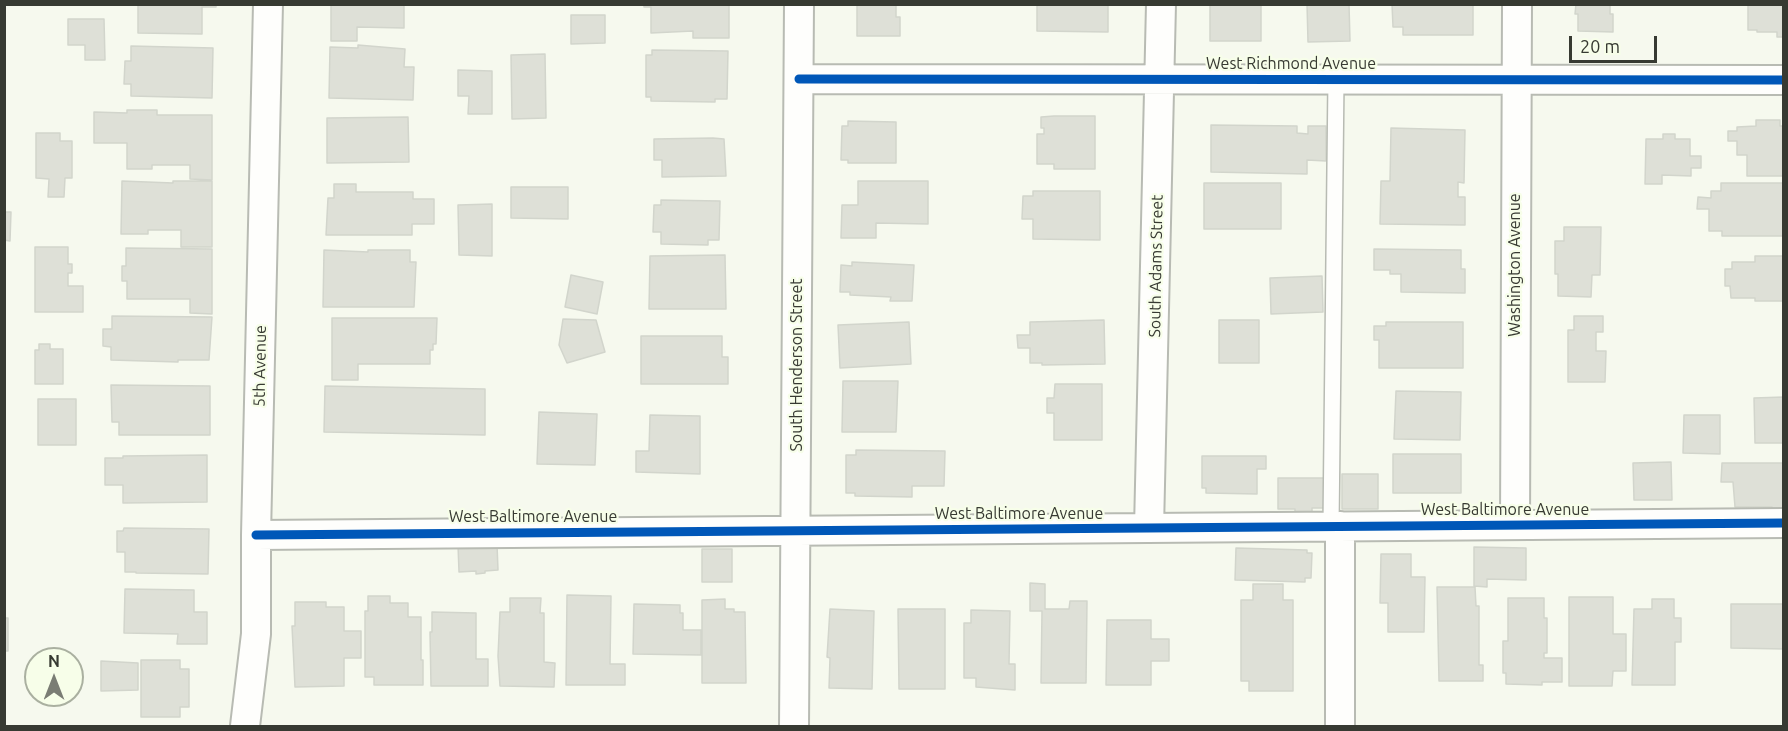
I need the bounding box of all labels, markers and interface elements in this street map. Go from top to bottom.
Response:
scale bar [1572,24,1660,62]
text: 20 m [1580,36,1620,56]
street label: West Richmond Avenue [1206,54,1376,74]
street label: Washington Avenue [1505,193,1525,337]
street label: South Adams Street [1145,194,1167,338]
street label: South Henderson Street [787,278,807,452]
street label: 5th Avenue [250,325,270,407]
street label: West Baltimore Avenue [1421,500,1589,520]
street label: West Baltimore Avenue [935,504,1103,524]
street label: West Baltimore Avenue [449,507,617,527]
north arrow [24,647,84,707]
text: N [48,652,60,670]

